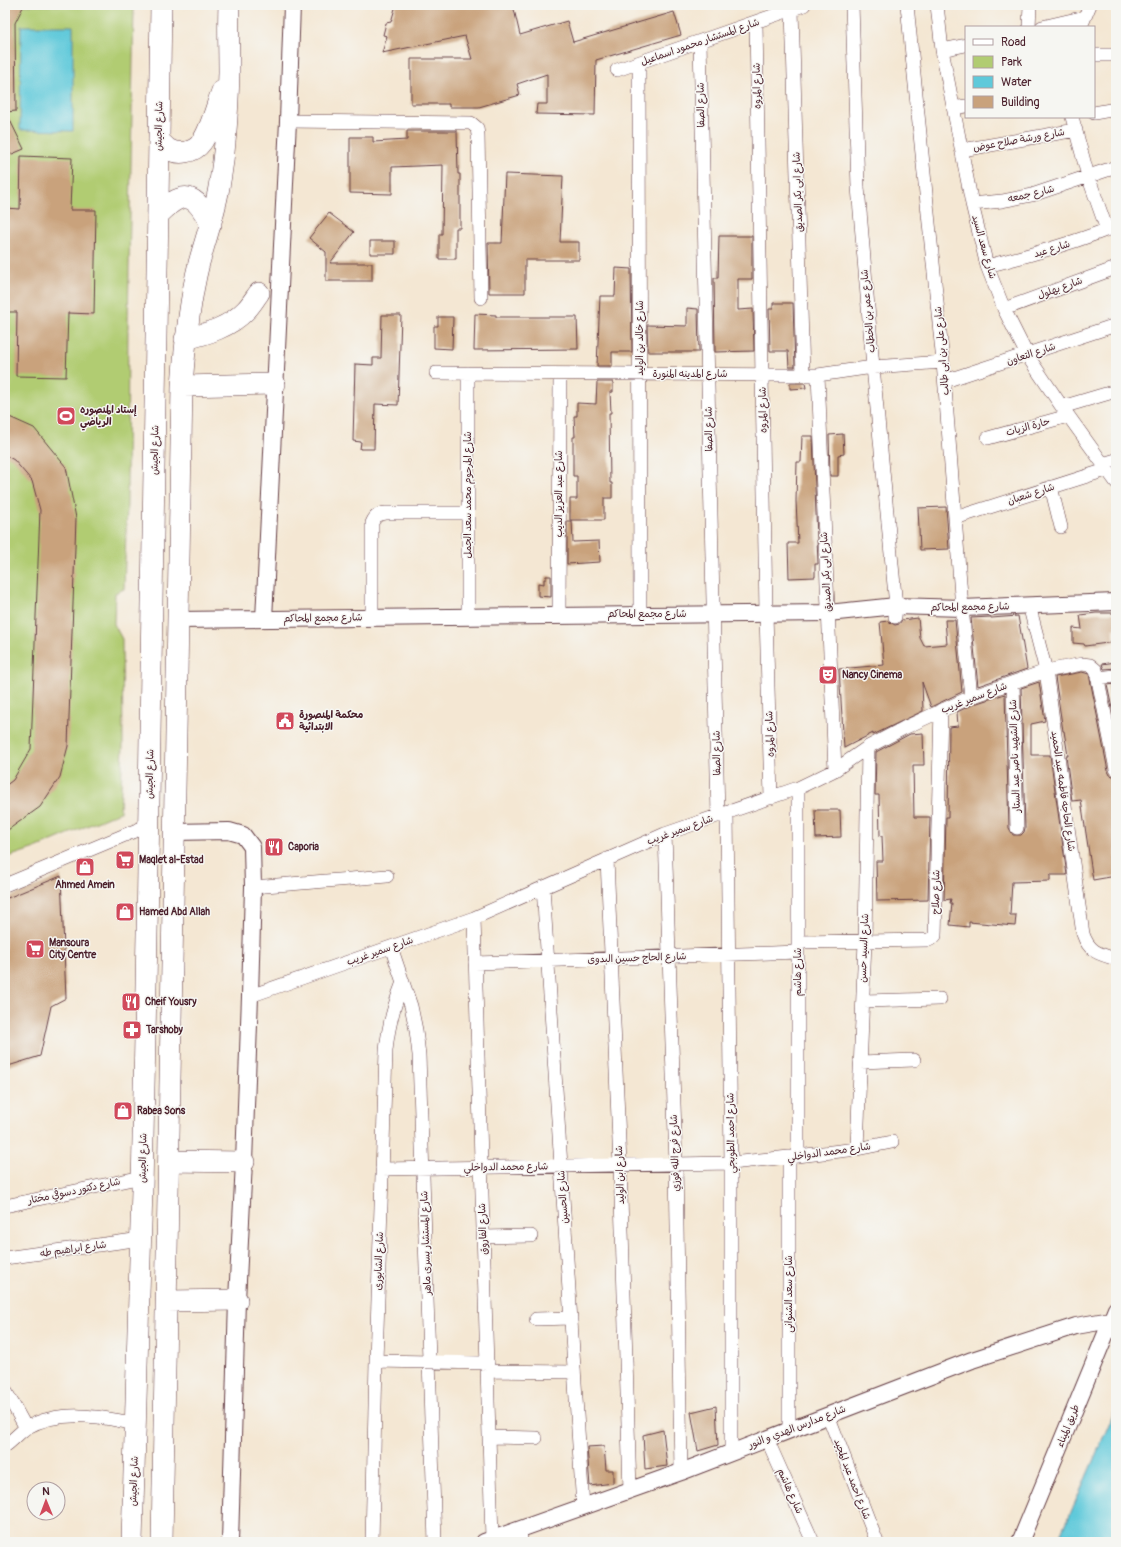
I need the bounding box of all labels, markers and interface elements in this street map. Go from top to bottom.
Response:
street label: شارع المستشار محمود اسماعيل [639,16,762,69]
legend [965,26,1095,118]
text: Road [1001,35,1026,50]
text: Park [1001,55,1022,70]
street label: شارع المروه [751,62,764,109]
text: Water [1001,75,1032,90]
street label: شارع الصفا [695,82,708,128]
text: Building [1001,95,1040,110]
street label: شارع الجيش [153,101,166,151]
street label: شارع ورشة صلاح عوض [972,126,1066,155]
street label: شارع ابى بكر الصديق [791,151,806,232]
street label: شارع جمعه [1007,183,1056,206]
street label: شارع سعد السيد [968,214,999,281]
street label: شارع عيد [1032,238,1072,261]
street label: شارع عمر بن الخطاب [858,268,879,353]
street label: شارع بهلول [1036,274,1085,303]
street label: شارع خالد بن الوليد [634,300,647,376]
street label: شارع على بن ابى طالب [932,306,953,396]
street label: شارع التعاون [1005,340,1058,369]
street label: شارع المدينه المنورة [653,368,728,381]
street label: شارع المروه [757,386,770,433]
place label: إستاد المنصوره الرياضي [80,404,137,431]
sports icon: إستاد المنصوره الرياضي [55,405,77,427]
street label: شارع الصفا [703,406,716,452]
street label: حارة الزيات [1005,415,1051,439]
street label: شارع الجيش [149,425,162,475]
street label: شارع المرحوم محمد سعد الجمل [462,431,475,558]
street label: شارع عبد العزيز الديب [553,450,566,538]
street label: شارع شعبان [1006,481,1057,508]
street label: شارع ابى بكر الصديق [818,531,835,612]
street label: شارع مجمع المحاكم [930,600,1010,616]
street label: شارع مجمع المحاكم [607,608,687,622]
street label: شارع مجمع المحاكم [283,611,363,627]
theatre icon: Nancy Cinema [817,664,839,686]
place label: Nancy Cinema [842,669,903,681]
street label: شارع سمير غريب [939,680,1009,717]
street label: شارع الشهيد ناصر عبد الستار [1007,699,1024,814]
place label: محكمة المنصورة الابتدائية [299,709,364,733]
public building icon: محكمة المنصورة الابتدائية [274,710,296,732]
street label: شارع المروه [763,710,778,757]
street label: شارع الصفا [711,730,724,776]
street label: شارع الحاجه فاطمه عبد الحميد [1048,730,1077,852]
street label: شارع الجيش [144,749,157,799]
street label: شارع سمير غريب [645,812,715,848]
restaurant icon: Caporia [263,836,285,858]
place label: Caporia [288,841,319,853]
supermarket icon: Maqlet al-Estad [114,849,136,871]
place label: Maqlet al-Estad [139,854,204,866]
shop icon: Ahmed Amein [74,856,96,878]
street label: شارع صلاح [930,869,943,914]
place label: Ahmed Amein [55,879,115,891]
shop icon: Hamed Abd Allah [114,901,136,923]
place label: Hamed Abd Allah [139,906,210,918]
street label: شارع السيد حسن [857,913,872,983]
street label: شارع سمير غريب [345,934,415,969]
place label: Mansoura City Centre [49,937,97,961]
supermarket icon: Mansoura City Centre [24,938,46,960]
street label: شارع هاشم [792,948,805,996]
street label: شارع الحاج حسين البدوى [587,950,687,967]
restaurant icon: Cheif Yousry [120,991,142,1013]
place label: Cheif Yousry [145,996,197,1008]
pharmacy icon: Tarshoby [121,1019,143,1041]
place label: Tarshoby [145,1024,184,1036]
street label: شارع احمد الطوبجي [724,1092,741,1173]
shop icon: Rabea Sons [112,1100,134,1122]
place label: Rabea Sons [137,1105,186,1117]
street label: شارع فرج الله فوزي [668,1114,684,1192]
street label: شارع الجيش [137,1133,150,1183]
street label: شارع محمد الدواخلي [786,1140,872,1167]
street label: شارع ابن الوليد [613,1145,628,1204]
street label: شارع محمد الدواخلي [464,1160,549,1177]
street label: شارع الحسين [555,1170,572,1224]
street label: شارع دكتور دسوقي مختار [25,1174,122,1208]
street label: شارع المستشار يسرى ماهر [418,1190,435,1296]
street label: شارع الفاروق [476,1203,491,1255]
street label: شارع الشابورى [372,1231,387,1291]
street label: شارع ابراهيم طه [39,1238,107,1261]
street label: شارع سعد الشنوانى [783,1255,796,1333]
street label: شارع مدارس الهدي و النور [746,1403,848,1453]
street label: طريق الميناء [1054,1403,1082,1449]
street label: شارع احمد عبد المجيد [830,1437,873,1522]
street label: شارع الجيش [127,1455,142,1506]
street label: شارع هاشم [774,1466,805,1516]
north arrow [26,1481,66,1521]
text: N [42,1485,50,1498]

